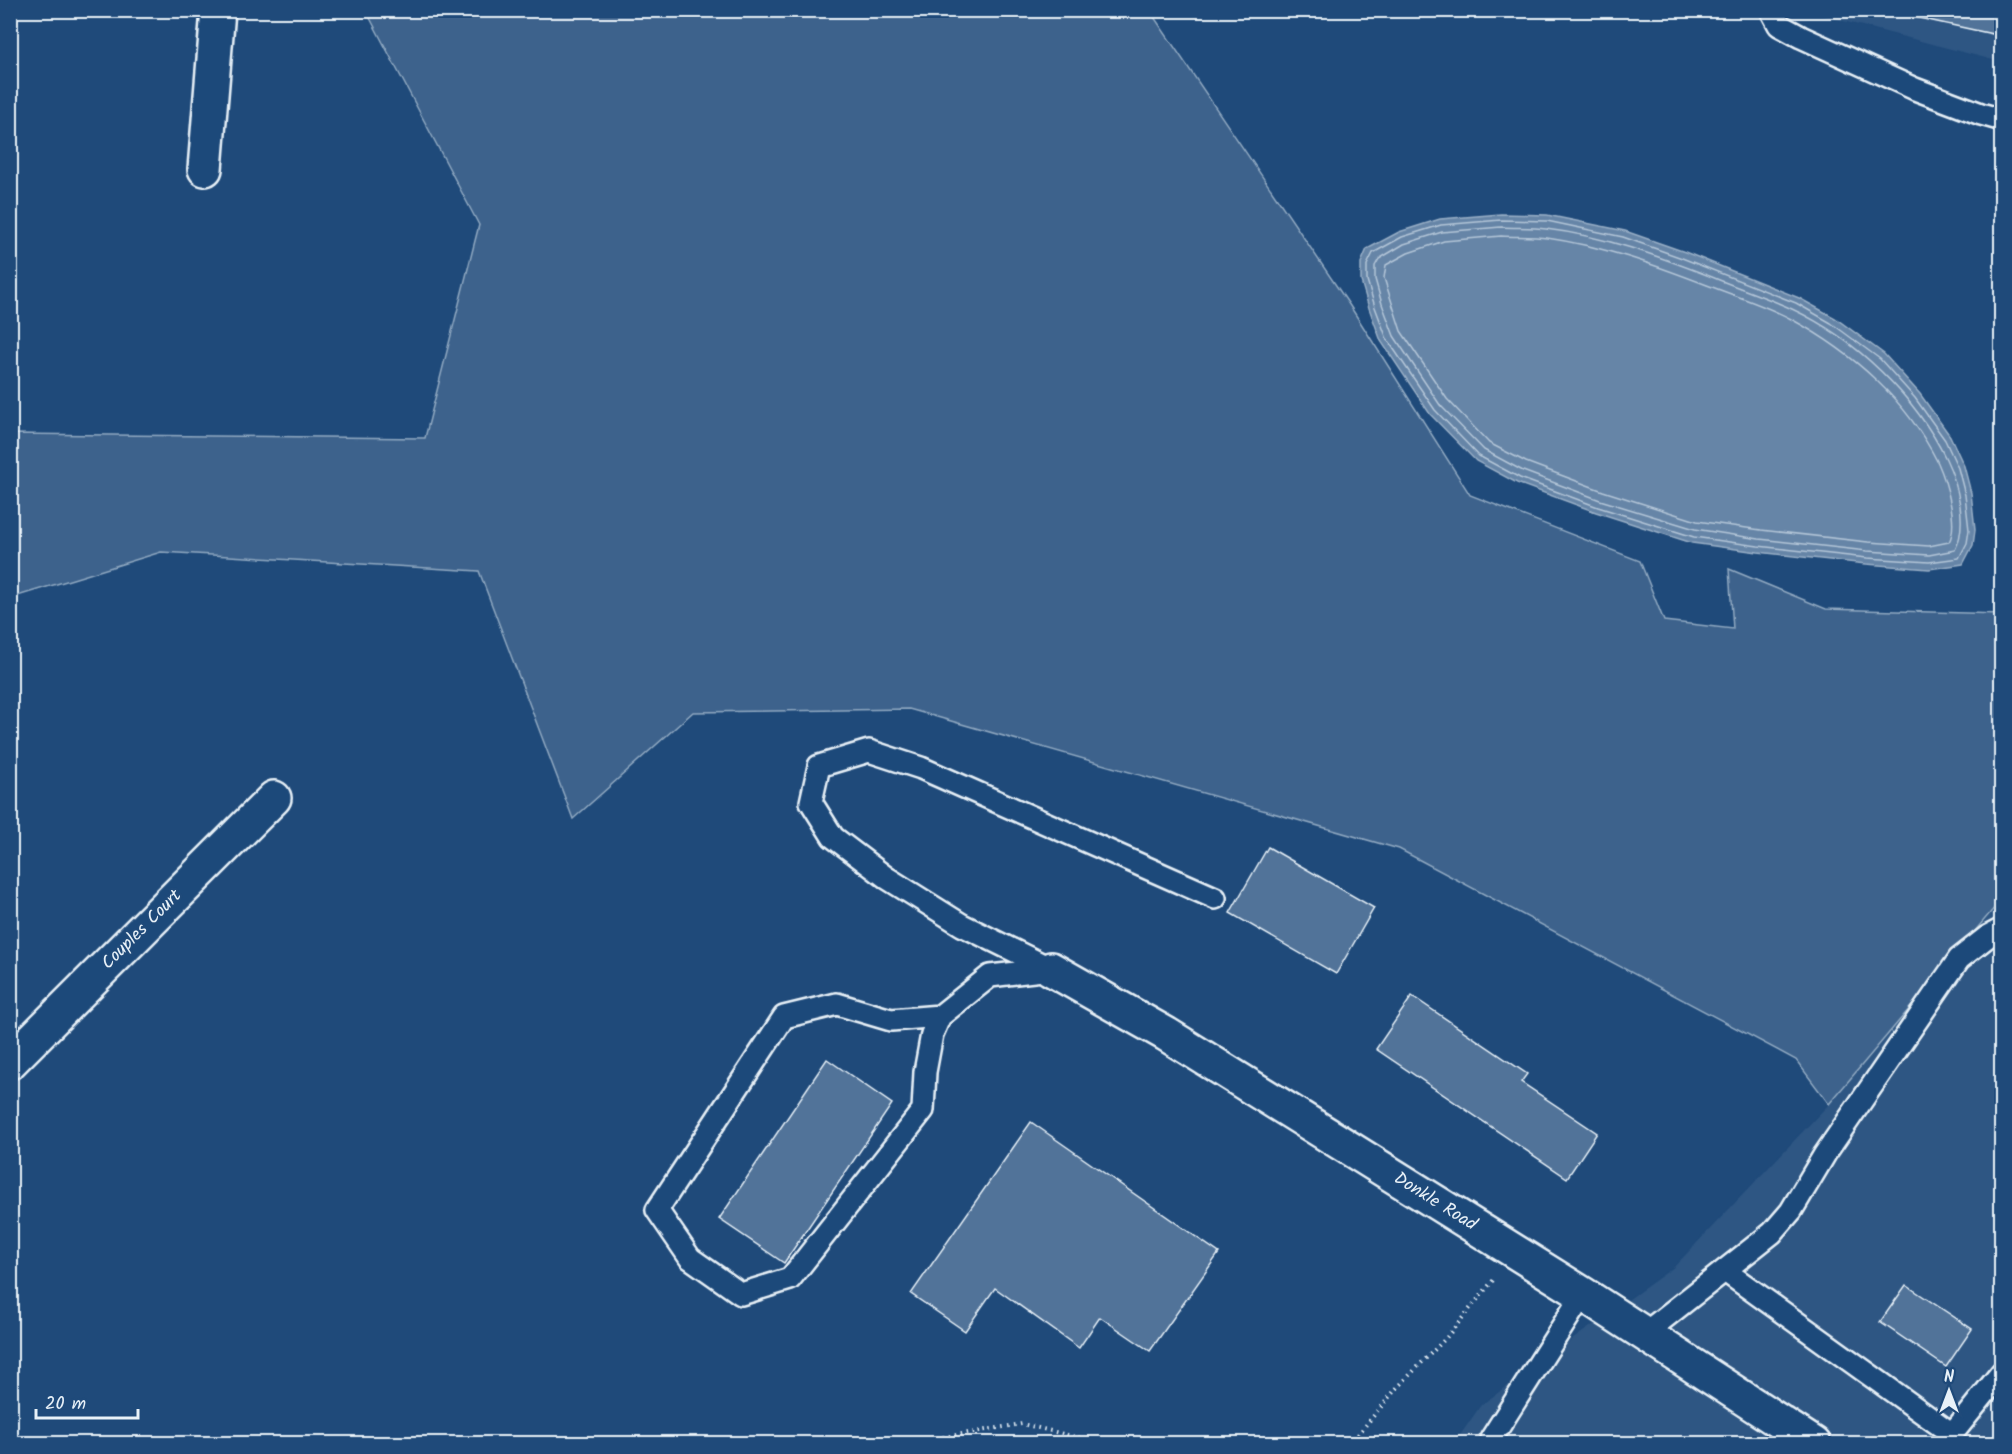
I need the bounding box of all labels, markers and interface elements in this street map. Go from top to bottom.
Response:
street label: Couples Court [95,882,190,977]
street label: Donkle Road [1388,1165,1483,1240]
north arrow [1919,1361,1979,1421]
text: N [1944,1365,1954,1390]
scale bar [36,1382,138,1420]
text: 20 m [45,1390,86,1419]

